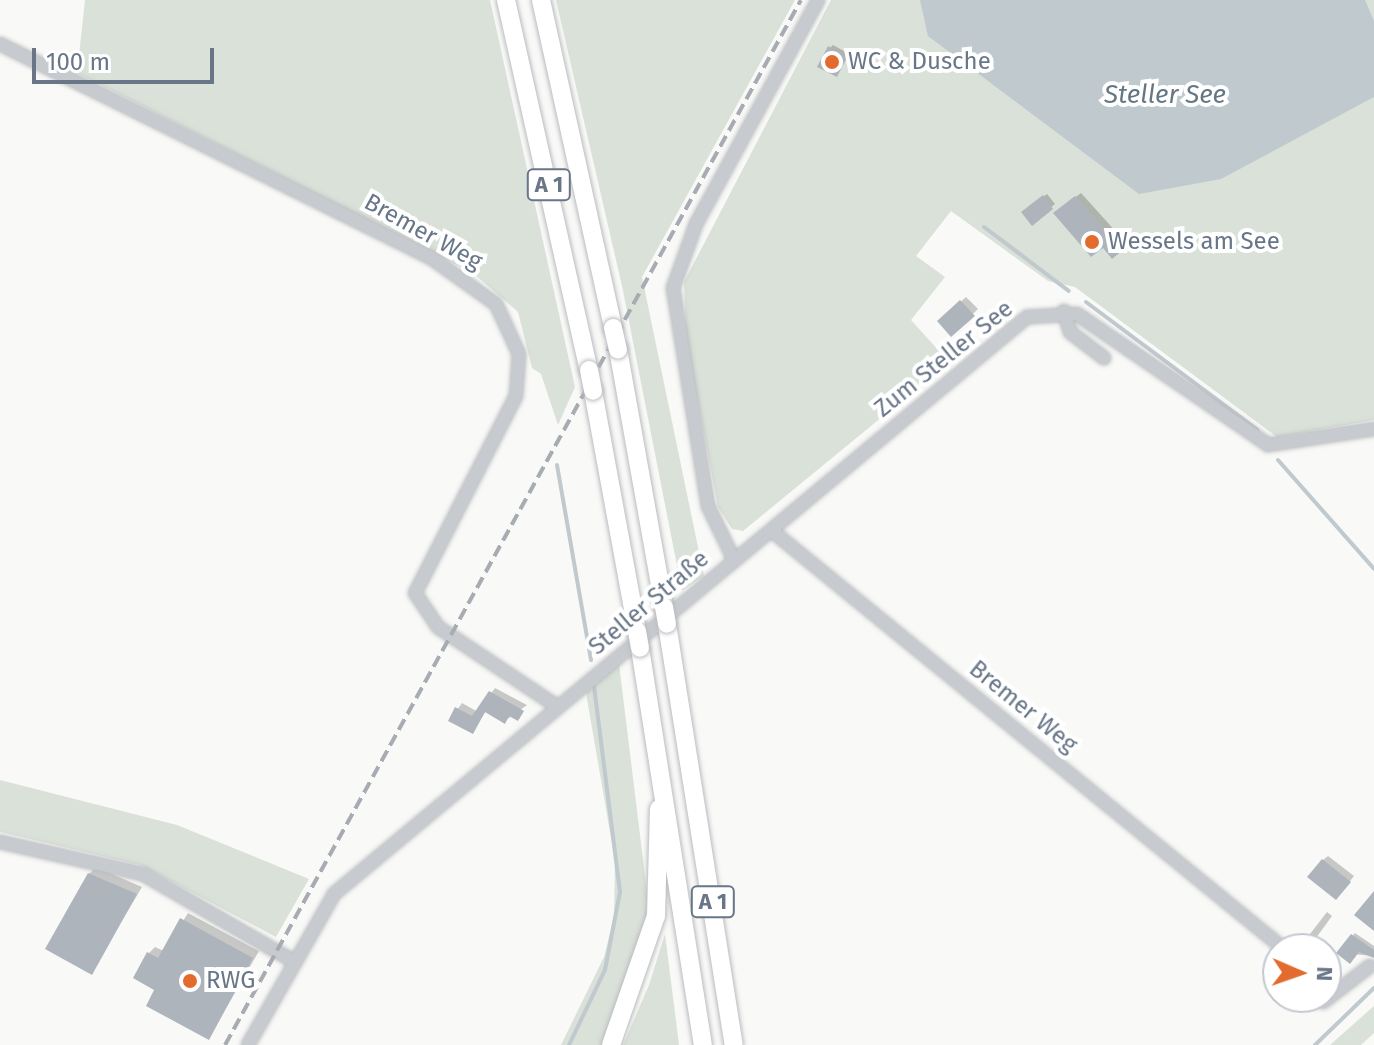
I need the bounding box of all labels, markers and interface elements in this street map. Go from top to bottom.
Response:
scale bar [36,32,218,82]
text: 100 m [46,48,110,76]
place label: WC & Dusche [848,48,991,76]
marker: WC & Dusche [823,53,841,71]
water label: Steller See [1104,79,1226,111]
road number: A 1 [525,167,573,203]
street label: Bremer Weg [359,188,487,276]
place label: Wessels am See [1108,228,1280,256]
marker: Wessels am See [1083,233,1101,251]
street label: Zum Steller See [869,295,1019,423]
street label: Steller Straße [583,545,715,661]
street label: Bremer Weg [963,655,1083,759]
road number: A 1 [689,884,737,920]
north arrow [1262,933,1342,1013]
text: N [1311,966,1338,982]
place label: RWG [206,967,255,995]
marker: RWG [181,972,199,990]

